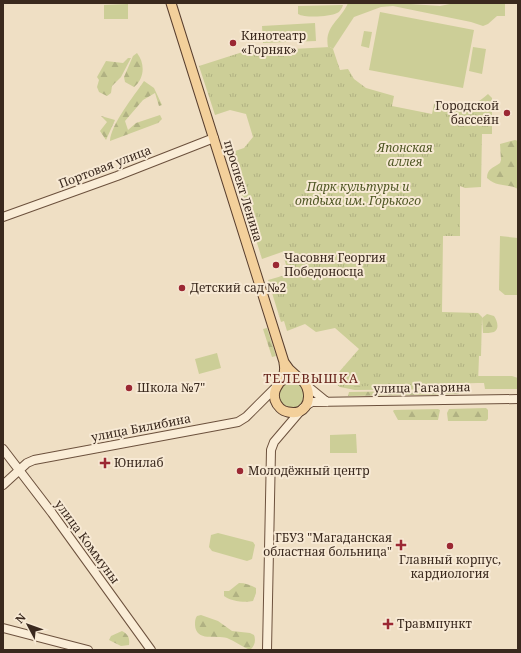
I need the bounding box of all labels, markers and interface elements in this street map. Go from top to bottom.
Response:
place label: Кинотеатр «Горняк» [241,27,307,58]
marker: Кинотеатр «Горняк» [228,38,238,48]
place label: Городской бассейн [435,97,499,128]
marker: Городской бассейн [502,108,512,118]
street label: проспект Ленина [220,138,267,244]
park label: Японская аллея [376,139,433,170]
street label: Портовая улица [56,141,154,192]
park label: Парк культуры и отдыха им. Горького [295,178,421,209]
place label: Часовня Георгия Победоносца [284,249,386,280]
marker: Часовня Георгия Победоносца [271,260,281,270]
place label: Детский сад №2 [190,279,286,296]
marker: Детский сад №2 [177,283,187,293]
district label: ТЕЛЕВЫШКА [263,369,359,387]
street label: улица Гагарина [373,378,471,397]
place label: Школа №7" [137,379,205,396]
marker: Школа №7" [124,383,134,393]
street label: улица Билибина [90,409,192,446]
place label: Юнилаб [114,454,164,471]
marker: Юнилаб [99,457,111,469]
place label: Молодёжный центр [248,462,370,479]
marker: Молодёжный центр [235,466,245,476]
street label: улица Коммуны [51,496,124,587]
place label: ГБУЗ "Магаданская областная больница" [263,529,392,560]
marker: ГБУЗ "Магаданская областная больница" [395,539,407,551]
marker: Главный корпус, кардиология [445,541,455,551]
place label: Главный корпус, кардиология [399,551,501,582]
north arrow [8,605,48,645]
text: N [12,610,29,626]
place label: Травмпункт [397,615,472,632]
marker: Травмпункт [382,618,394,630]

